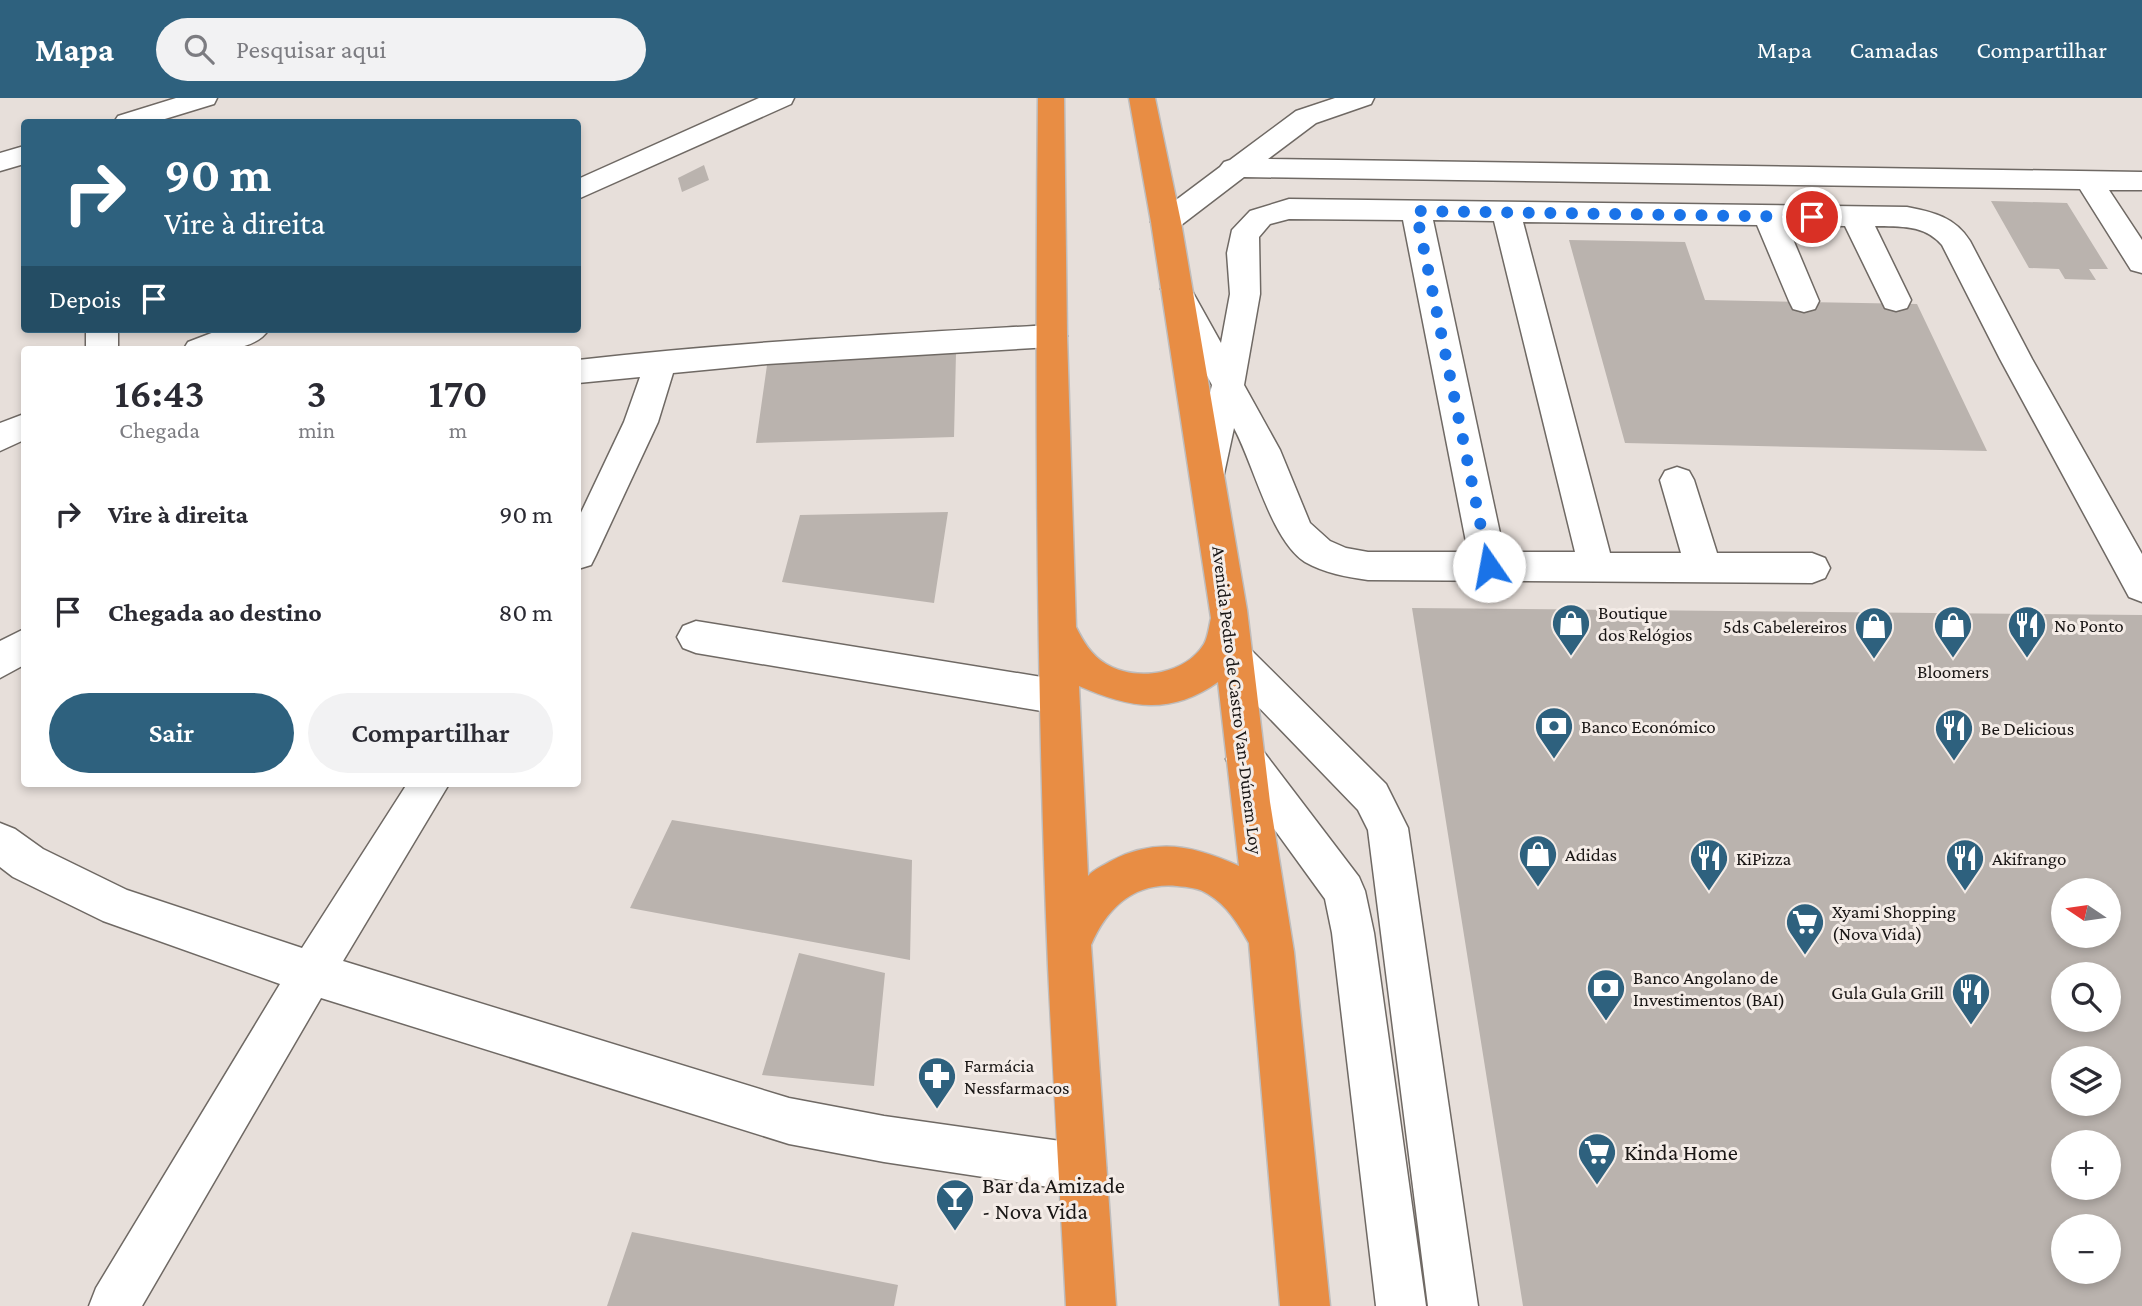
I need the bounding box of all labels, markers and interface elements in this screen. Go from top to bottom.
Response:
search box [156,18,646,81]
icon: search [180,30,218,68]
text: Mapa [35,31,114,68]
text: Pesquisar aqui [236,35,386,64]
text: Mapa [1757,36,1812,63]
text: Camadas [1850,36,1938,63]
text: Compartilhar [1976,36,2107,63]
icon: right [49,147,140,238]
text: 90 m [164,147,271,202]
pin [1782,187,1842,247]
icon: arrive [1793,198,1831,236]
text: Vire à direita [164,205,325,241]
icon: arrive [135,280,173,318]
text: Depois [49,285,121,314]
text: 16:43 [114,369,205,416]
text: 3 [306,369,327,416]
text: 170 [428,369,488,416]
text: Chegada [119,417,200,443]
text: min [298,417,335,443]
text: m [449,417,467,443]
icon: right [49,495,87,533]
text: Vire à direita [108,500,248,529]
text: 90 m [499,500,553,529]
position arrow [1452,529,1526,603]
street label: Avenida Pedro de Castro Van-Dúnem Loy [1208,545,1267,856]
icon: arrive [49,593,87,631]
text: Chegada ao destino [108,598,322,627]
text: 80 m [499,598,553,627]
shop icon: Boutique dos Relógios [1550,602,1592,657]
place label: Boutique dos Relógios [1598,602,1693,645]
shop icon: Bloomers [1932,604,1974,659]
restaurant icon: No Ponto [2006,604,2048,659]
shop icon: 5ds Cabelereiros [1853,605,1895,660]
place label: No Ponto [2054,615,2124,636]
place label: 5ds Cabelereiros [1723,616,1847,637]
place label: Bloomers [1917,661,1989,682]
button: Sair [49,693,294,773]
button: Compartilhar [308,693,553,773]
bank icon: Banco Económico [1533,705,1575,760]
restaurant icon: Be Delicious [1933,707,1975,762]
place label: Banco Económico [1581,716,1716,737]
place label: Be Delicious [1981,718,2074,739]
shop icon: Adidas [1517,833,1559,888]
restaurant icon: KiPizza [1688,837,1730,892]
restaurant icon: Akifrango [1944,837,1986,892]
place label: Adidas [1565,844,1617,865]
place label: KiPizza [1736,848,1791,869]
place label: Akifrango [1992,848,2066,869]
north arrow [2051,878,2121,948]
map controls [2051,878,2121,1284]
supermarket icon: Xyami Shopping (Nova Vida) [1784,901,1826,956]
place label: Xyami Shopping (Nova Vida) [1832,901,1956,945]
button: search [2051,962,2121,1032]
bank icon: Banco Angolano de Investimentos (BAI) [1585,967,1627,1022]
place label: Banco Angolano de Investimentos (BAI) [1633,967,1785,1011]
restaurant icon: Gula Gula Grill [1950,971,1992,1026]
place label: Gula Gula Grill [1831,982,1944,1003]
button: layers [2051,1046,2121,1116]
pharmacy icon: Farmácia Nessfarmacos [916,1055,958,1110]
place label: Farmácia Nessfarmacos [964,1055,1070,1098]
button: + [2051,1130,2121,1200]
supermarket icon: Kinda Home [1576,1131,1618,1186]
place label: Kinda Home [1624,1139,1738,1165]
place label: Bar da Amizade - Nova Vida [982,1172,1125,1224]
bar icon: Bar da Amizade - Nova Vida [934,1177,976,1232]
button: − [2051,1214,2121,1284]

